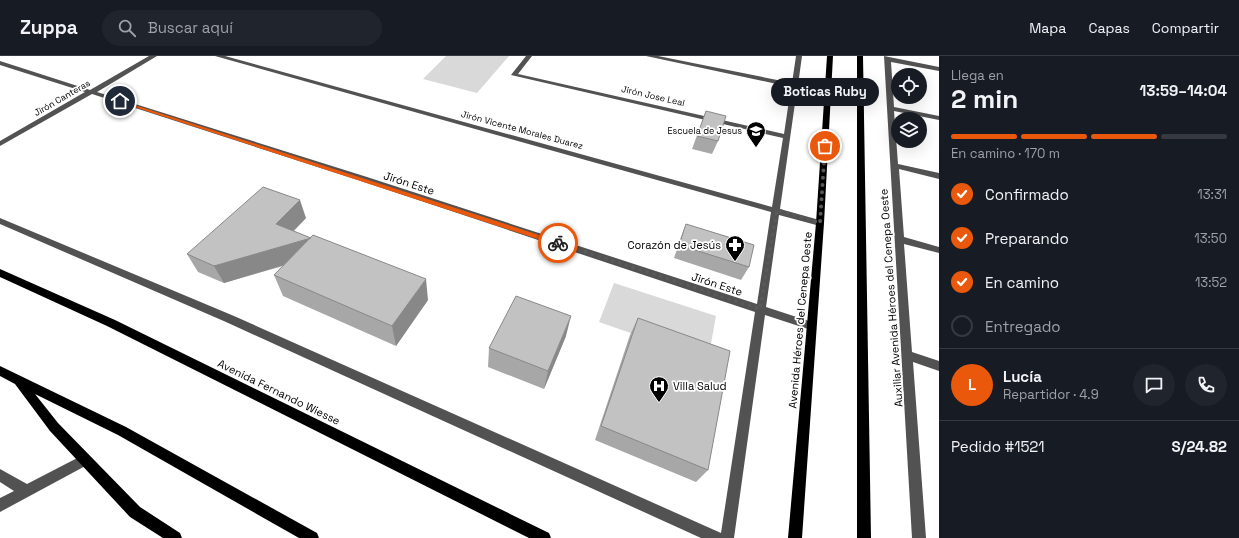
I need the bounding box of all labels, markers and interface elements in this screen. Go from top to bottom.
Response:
search box [102,10,382,46]
text: Zuppa [20,15,78,40]
icon: search [116,17,138,39]
text: Buscar aquí [148,18,233,37]
text: Mapa [1029,19,1066,37]
text: Capas [1088,19,1130,37]
text: Compartir [1152,19,1219,37]
text: Llega en [951,67,1004,84]
map controls [891,68,927,148]
button: locate [891,68,927,104]
street label: Jirón Canteras [32,77,92,119]
callout: Boticas Ruby [771,78,879,106]
text: 13:59–14:04 [1140,81,1227,100]
text: 2 min [951,82,1018,116]
street label: Jirón Jose Leal [620,83,686,109]
text: Boticas Ruby [783,83,867,100]
pin [103,84,137,118]
icon: home [109,90,131,112]
street label: Jirón Vicente Morales Duarez [460,108,585,152]
button: layers [891,112,927,148]
school or university icon: Escuela de Jesus [745,120,767,148]
place label: Escuela de Jesus [667,125,742,137]
pin [808,129,842,163]
icon: bag [814,135,836,157]
text: En camino · 170 m [951,145,1060,162]
street label: Jirón Este [382,168,436,198]
icon: check [951,183,973,205]
text: Confirmado [985,185,1069,204]
text: 13:31 [1197,186,1227,203]
street label: Auxiliar Avenida Héroes del Cenepa Oeste [876,188,906,408]
courier [538,223,578,263]
icon: check [951,227,973,249]
text: Preparando [985,229,1069,248]
text: 13:50 [1194,230,1227,247]
street label: Avenida Héroes del Cenepa Oeste [785,231,815,409]
icon: bike [547,232,569,254]
pharmacy icon: Corazón de Jesús [724,234,746,262]
place label: Corazón de Jesús [627,238,721,252]
street label: Jirón Este [690,269,744,299]
icon: check [951,271,973,293]
text: En camino [985,273,1059,292]
text: 13:52 [1195,274,1227,291]
text: Entregado [985,317,1061,336]
street label: Avenida Fernando Wiesse [215,356,343,428]
button: chat [1133,364,1175,406]
button: phone [1185,364,1227,406]
text: Lucía [1003,367,1042,386]
hospital icon: Villa Salud [648,375,670,403]
text: L [968,375,976,394]
place label: Villa Salud [673,379,727,393]
text: Repartidor · 4.9 [1003,386,1099,403]
text: Pedido #1521 [951,437,1045,456]
text: S/24.82 [1172,437,1227,456]

